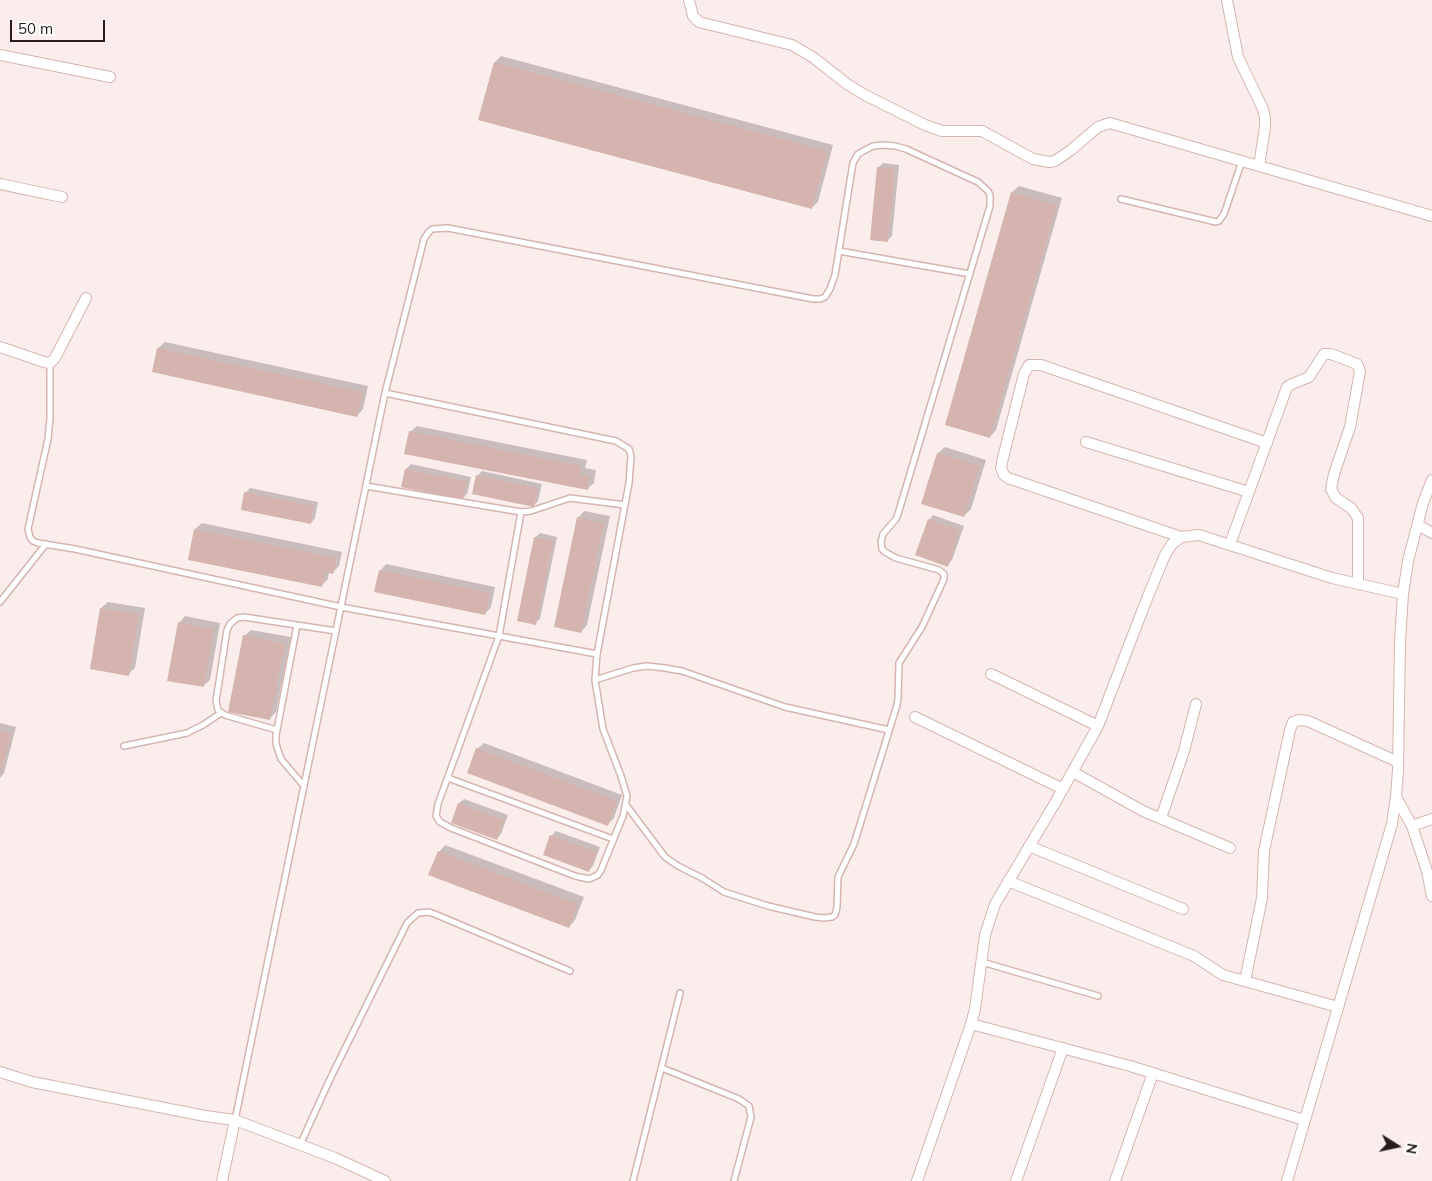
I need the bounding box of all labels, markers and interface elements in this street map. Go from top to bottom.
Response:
scale bar [12,10,108,42]
text: 50 m [18,19,53,38]
north arrow [1372,1121,1422,1171]
text: N [1402,1142,1422,1155]

